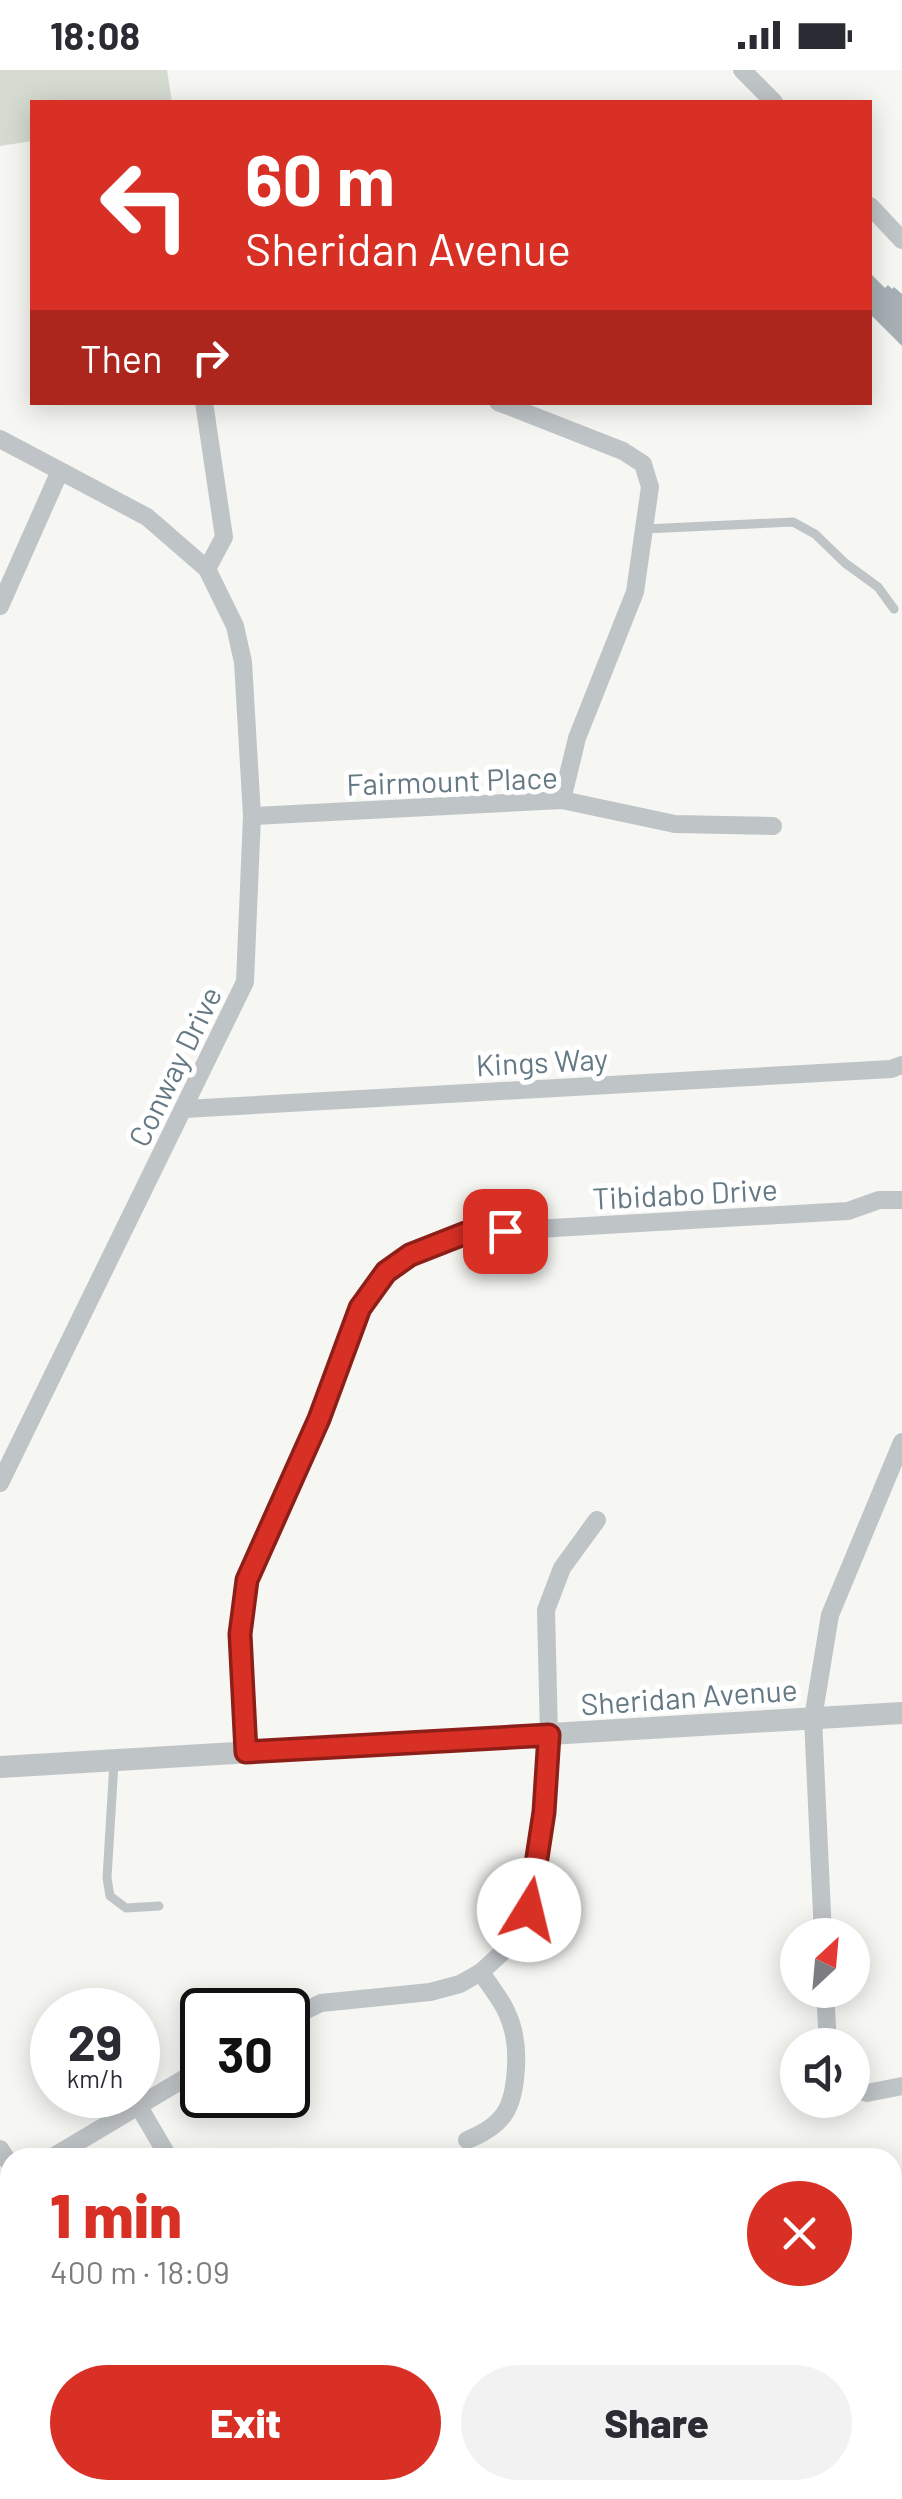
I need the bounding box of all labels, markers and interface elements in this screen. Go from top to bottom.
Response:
text: 18:08 [50,12,140,58]
text: 60 m [245,136,395,220]
icon: left [80,140,210,270]
text: Sheridan Avenue [245,221,571,275]
icon: right [183,330,238,385]
text: Then [80,335,163,381]
street label: Fairmount Place [346,758,558,802]
street label: Conway Drive [120,980,228,1152]
street label: Kings Way [475,1040,609,1082]
street label: Tibidabo Drive [591,1170,779,1216]
pin [463,1189,548,1274]
icon: arrive [478,1204,533,1259]
street label: Sheridan Avenue [579,1670,799,1722]
position arrow [477,1858,581,1962]
north arrow [780,1918,870,2008]
map controls [780,1918,870,2118]
speed limit sign: 30 [180,1988,310,2118]
text: 29 [68,2011,122,2071]
button: sound [780,2028,870,2118]
text: km/h [67,2063,123,2093]
text: 1 min [50,2178,182,2250]
button: close [747,2181,852,2286]
text: 400 m · 18:09 [50,2252,230,2290]
button: Exit [50,2365,441,2480]
button: Share [461,2365,852,2480]

